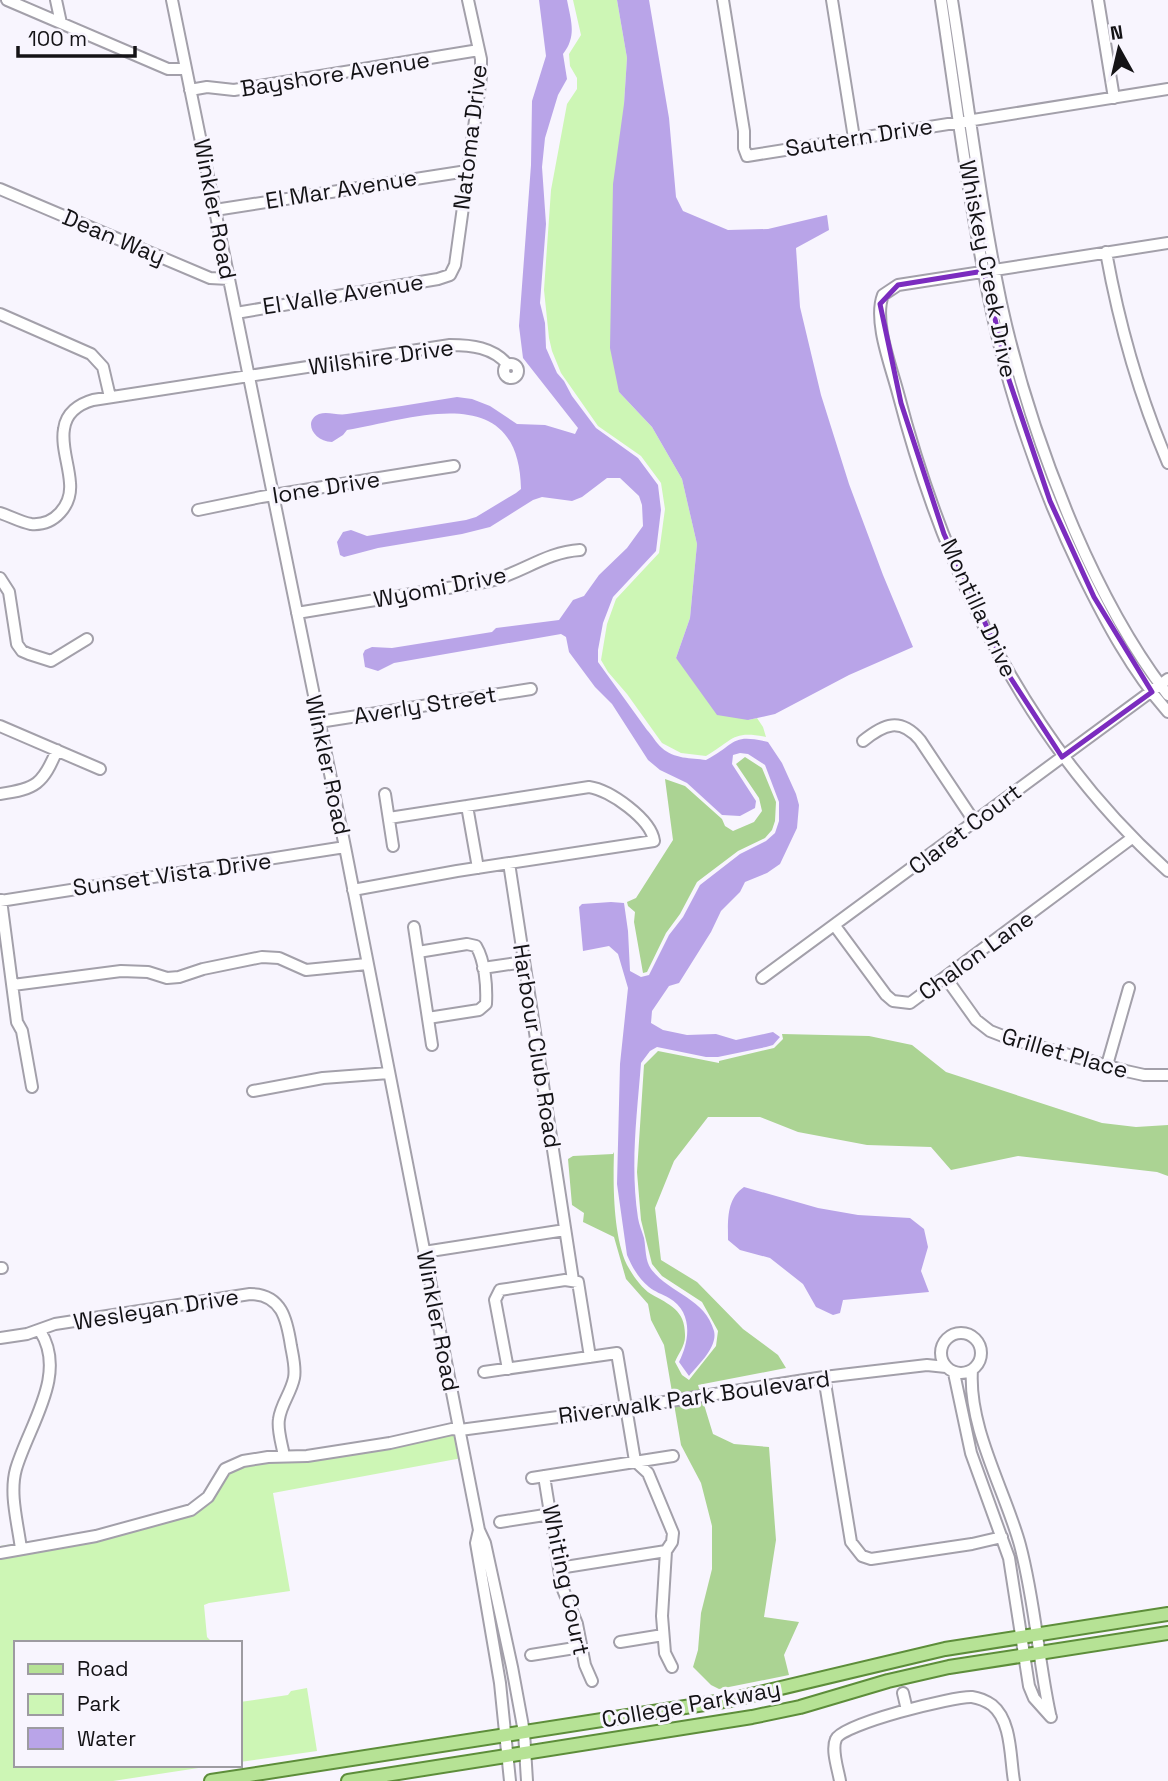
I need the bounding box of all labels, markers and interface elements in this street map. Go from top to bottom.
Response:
scale bar [18,14,135,58]
north arrow [1084,14,1154,84]
text: N [1109,19,1125,46]
text: 100 m [28,25,87,52]
street label: Bayshore Avenue [238,44,432,104]
street label: Natoma Drive [446,63,494,211]
street label: Sautern Drive [783,111,935,163]
street label: Winkler Road [187,136,243,282]
street label: Whiskey Creek Drive [952,158,1024,380]
street label: El Mar Avenue [263,162,419,216]
street label: Dean Way [58,202,170,272]
street label: El Valle Avenue [260,266,426,322]
street label: Wilshire Drive [307,332,455,382]
street label: Ione Drive [270,464,382,510]
street label: Montilla Drive [934,534,1024,682]
street label: Wyomi Drive [371,559,509,615]
street label: Averly Street [351,679,499,731]
street label: Winkler Road [299,692,357,838]
street label: Claret Court [903,777,1027,881]
street label: Sunset Vista Drive [71,845,273,903]
street label: Chalon Lane [912,903,1040,1007]
street label: Harbour Club Road [506,942,568,1150]
street label: Grillet Place [998,1021,1132,1085]
street label: Winkler Road [410,1248,466,1394]
street label: Wesleyan Drive [71,1281,241,1337]
street label: Riverwalk Park Boulevard [556,1363,832,1431]
street label: Whiting Court [535,1502,597,1658]
legend [14,1641,242,1767]
text: Road [77,1655,129,1682]
street label: College Parkway [599,1673,783,1735]
text: Park [77,1690,121,1717]
text: Water [77,1725,136,1752]

